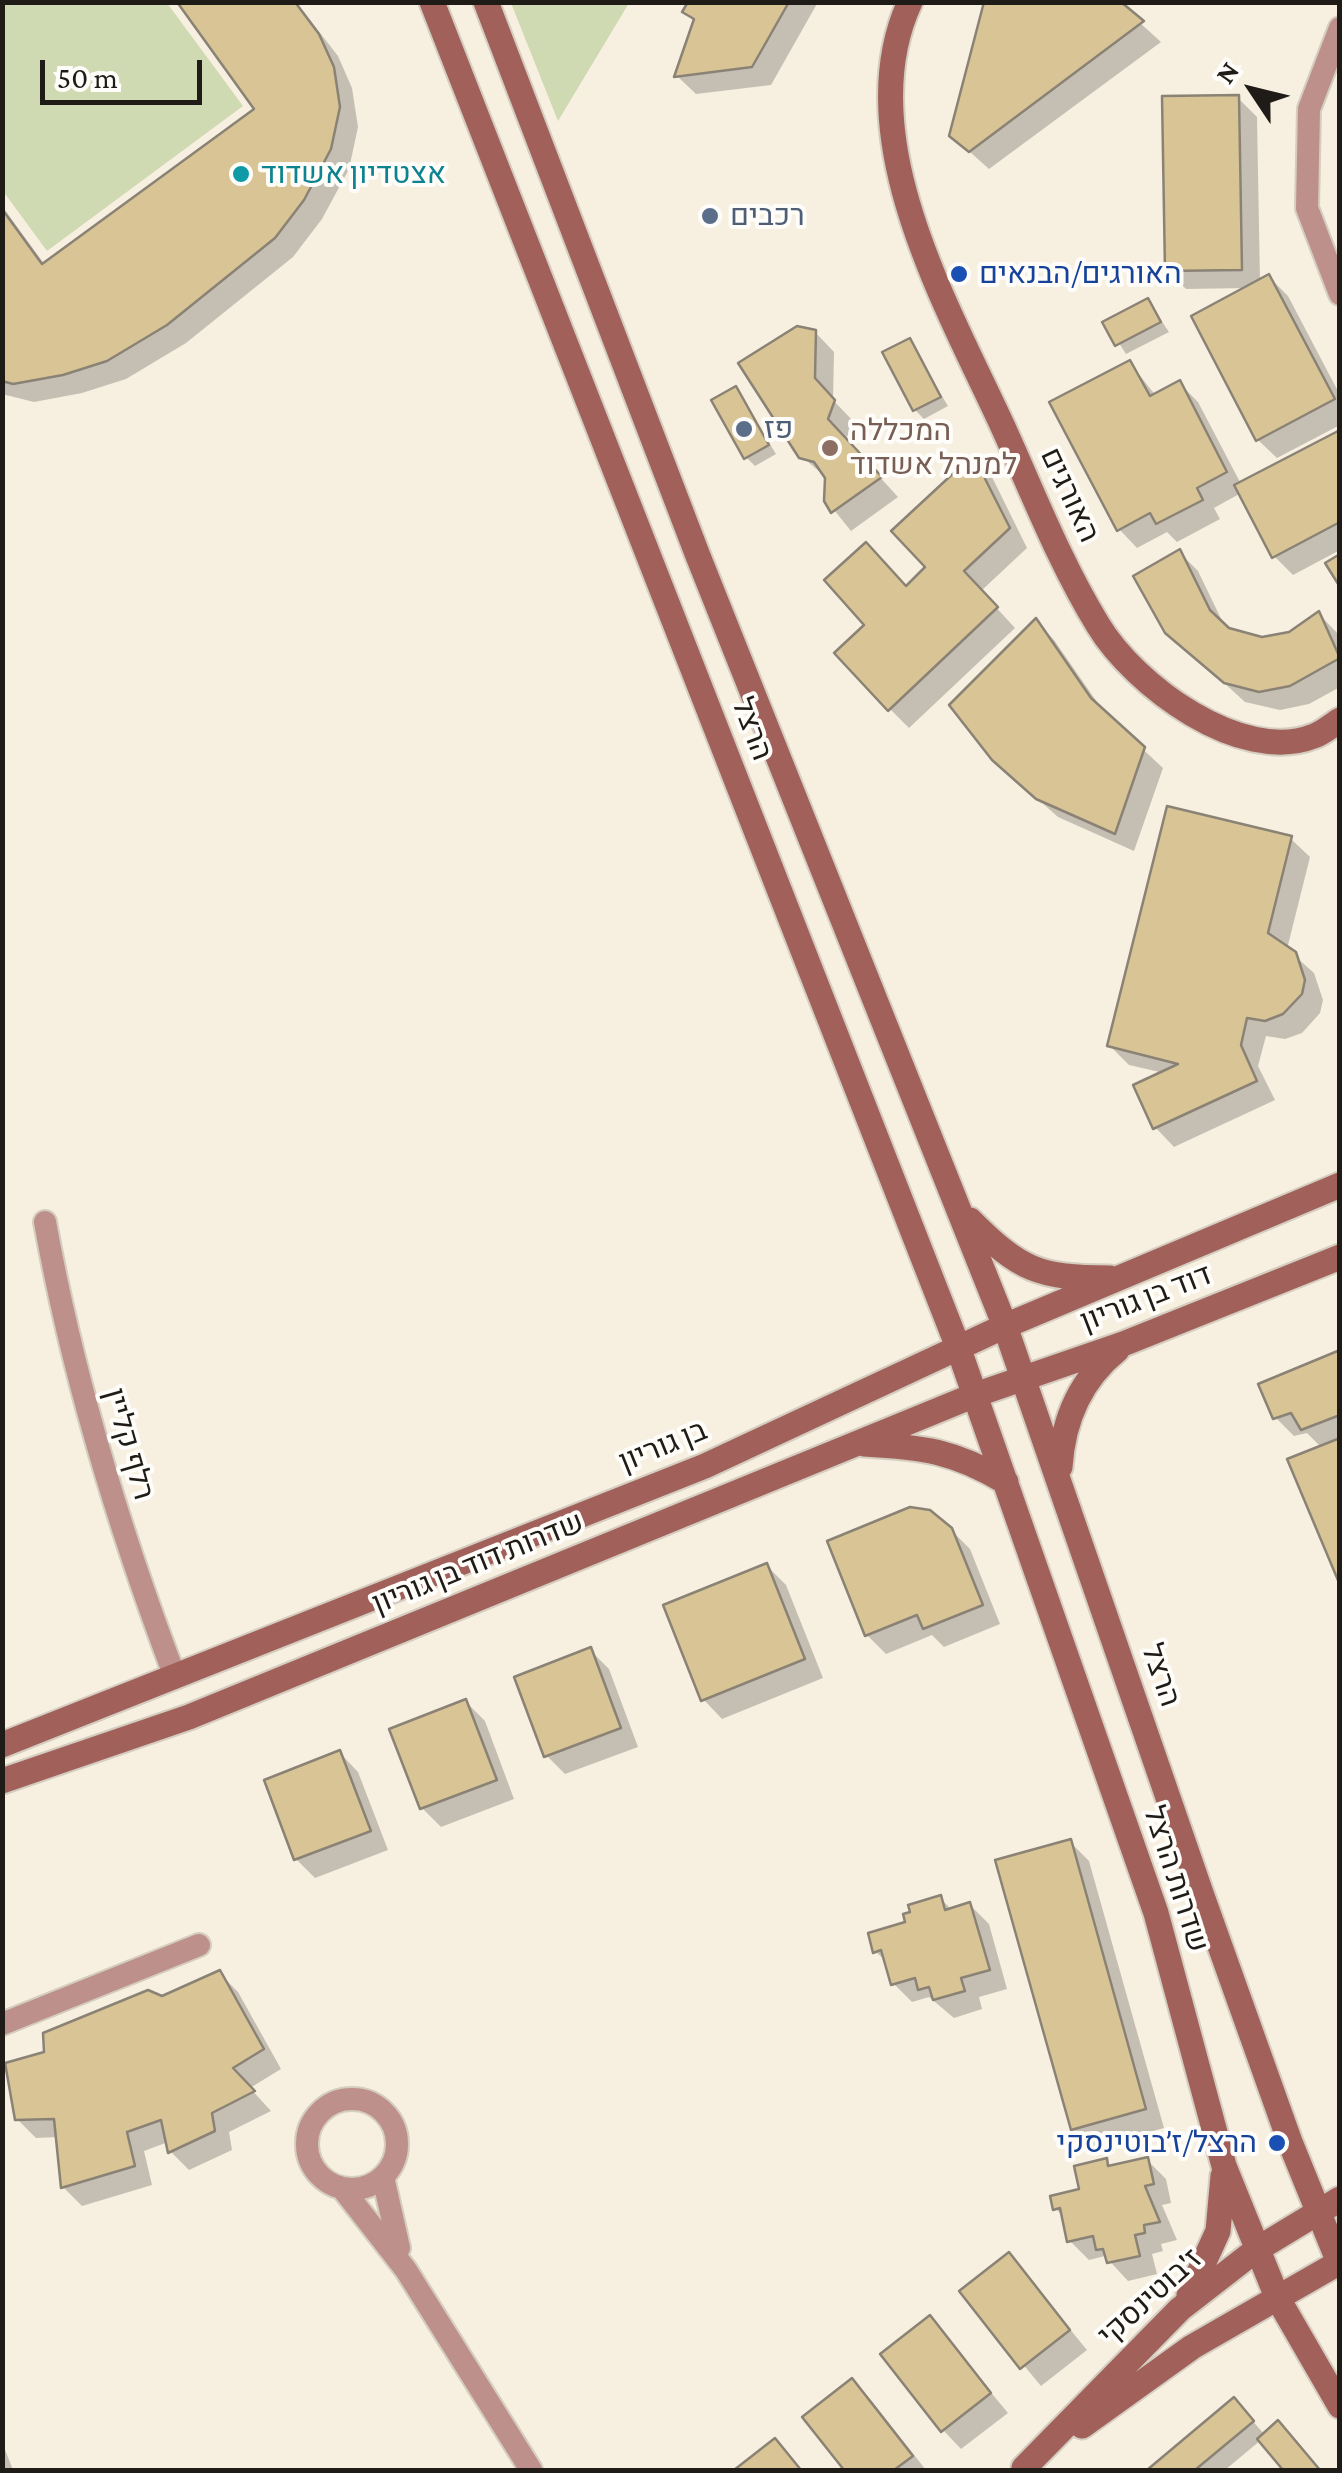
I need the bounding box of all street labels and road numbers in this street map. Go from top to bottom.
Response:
street label: האורגים [1033,442,1107,548]
street label: הרצל [724,693,780,765]
street label: דוד בן גוריון [1075,1257,1217,1339]
street label: רלף קליין [96,1384,162,1504]
street label: בן גוריון [614,1412,712,1480]
street label: שדרות דוד בן גוריון [367,1504,589,1622]
street label: הרצל [1134,1639,1188,1711]
street label: שדרות הרצל [1135,1801,1217,1957]
street label: ז'בוטינסקי [1091,2241,1209,2353]

